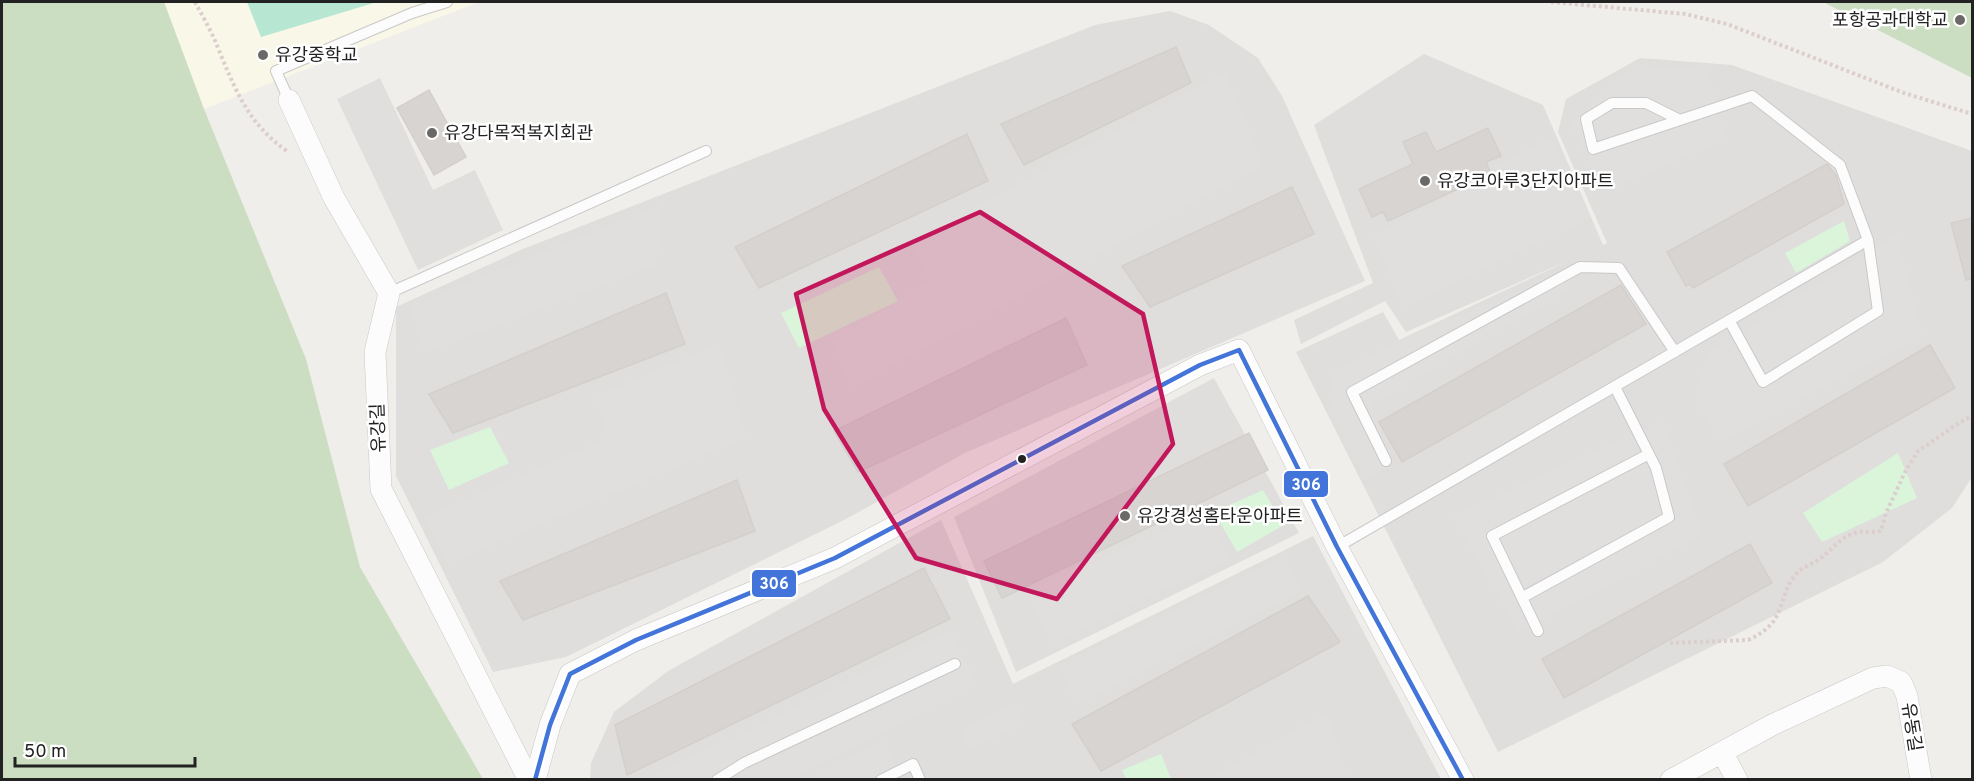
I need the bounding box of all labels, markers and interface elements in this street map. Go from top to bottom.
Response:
place label: 포항공과대학교 [1832,10,1948,33]
marker: 포항공과대학교 [1953,13,1967,27]
place label: 유강중학교 [275,45,358,68]
marker: 유강중학교 [256,48,270,62]
place label: 유강다목적복지회관 [444,123,593,146]
marker: 유강다목적복지회관 [425,126,439,140]
place label: 유강코아루3단지아파트 [1437,171,1613,194]
marker: 유강코아루3단지아파트 [1418,174,1432,188]
street label: 유강길 [367,403,392,453]
unlabelled marker [1016,453,1028,465]
line badge: 306 [1283,470,1329,498]
text: 306 [1291,476,1321,496]
place label: 유강경성홈타운아파트 [1137,506,1303,529]
marker: 유강경성홈타운아파트 [1118,509,1132,523]
line badge: 306 [751,569,797,598]
text: 306 [759,575,789,595]
street label: 유동길 [1895,701,1926,754]
scale bar [15,730,195,768]
text: 50 m [24,741,66,764]

